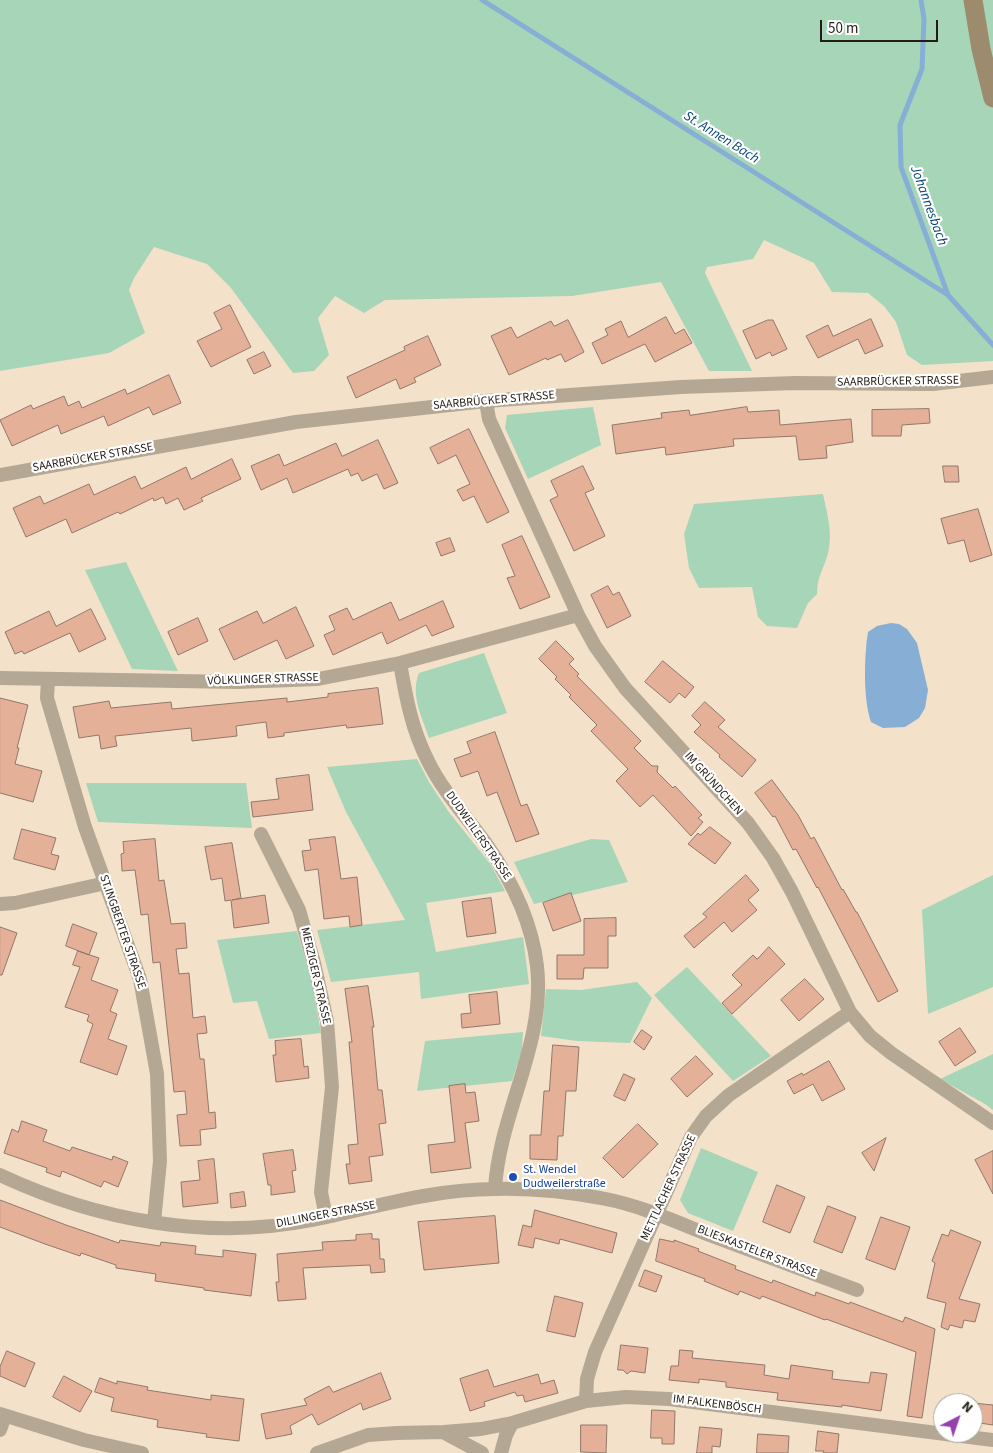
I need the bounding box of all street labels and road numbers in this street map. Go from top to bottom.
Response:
street label: SAARBRÜCKER STRASSE [837,374,959,390]
street label: SAARBRÜCKER STRASSE [433,389,555,413]
street label: SAARBRÜCKER STRASSE [32,440,154,476]
street label: VÖLKLINGER STRASSE [207,671,319,689]
street label: IM GRÜNDCHEN [681,749,745,819]
street label: DUDWEILERSTRASSE [442,789,514,883]
street label: ST.INGBERTER STRASSE [96,873,148,991]
street label: MERZIGER STRASSE [297,926,333,1026]
street label: METTLACHER STRASSE [638,1133,700,1243]
street label: DILLINGER STRASSE [275,1198,377,1232]
street label: BLIESKASTELER STRASSE [695,1222,819,1282]
street label: IM FALKENBÖSCH [672,1392,762,1418]

